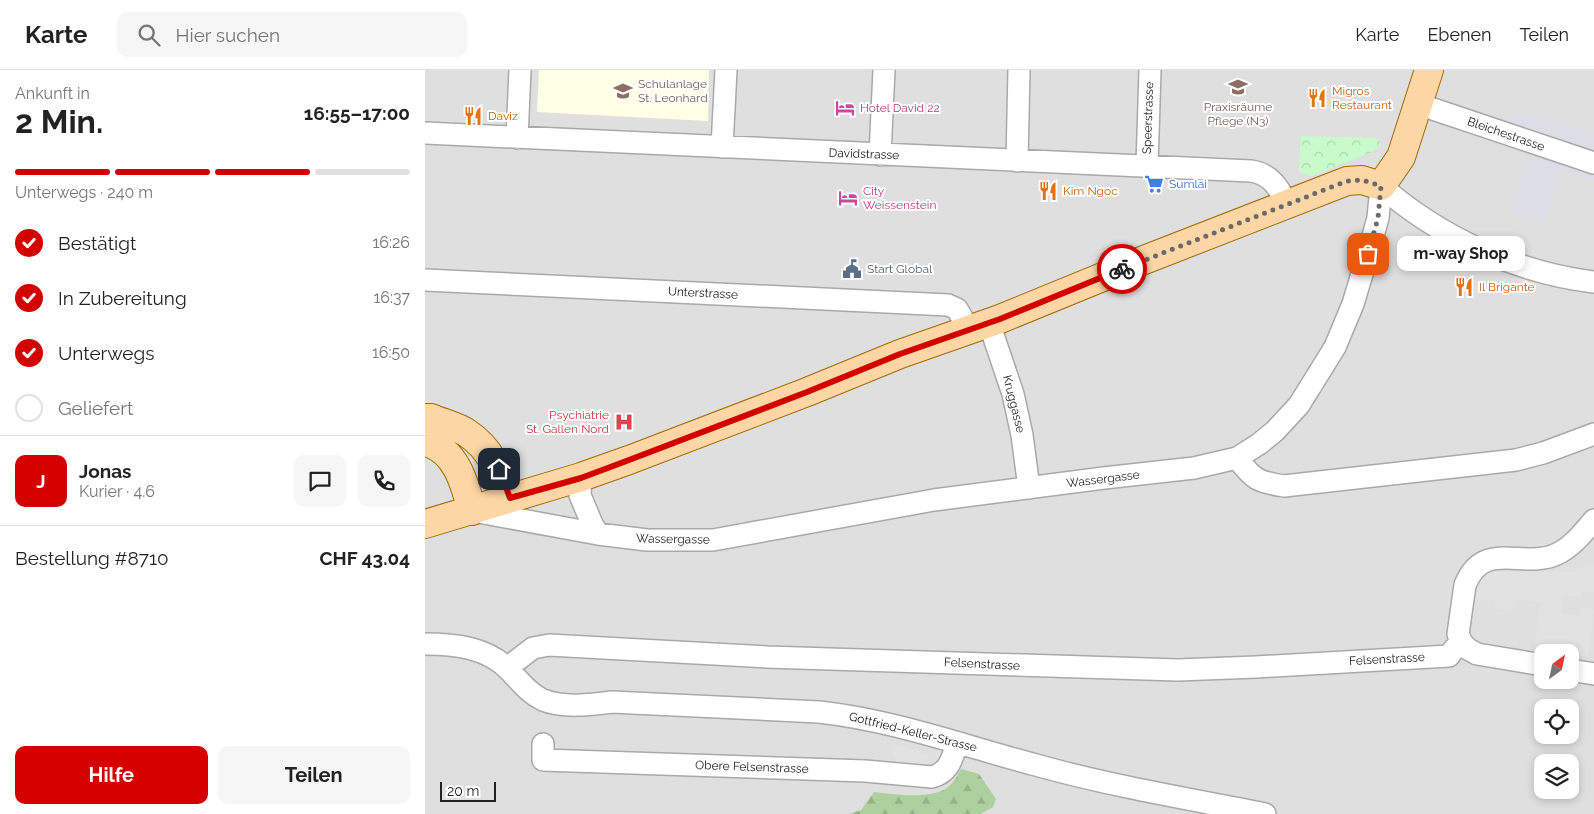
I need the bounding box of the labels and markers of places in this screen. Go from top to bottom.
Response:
school or university icon: Praxisräume Pflege (N3) [1227,76,1249,98]
place label: Schulanlage St. Leonhard [638,77,708,105]
school or university icon: Schulanlage St. Leonhard [612,80,634,102]
place label: Migros Restaurant [1332,84,1392,112]
restaurant icon: Migros Restaurant [1306,87,1328,109]
hotel icon: Hotel David 22 [834,97,856,119]
place label: Praxisräume Pflege (N3) [1204,100,1272,128]
place label: Hotel David 22 [860,101,940,115]
restaurant icon: Daviz [462,105,484,127]
place label: Daviz [488,109,518,123]
supermarket icon: Sumlai [1143,173,1165,195]
place label: Sumlai [1169,177,1207,191]
restaurant icon: Kim Ngoc [1037,180,1059,202]
place label: City Weissenstein [863,184,936,212]
place label: Kim Ngoc [1063,184,1118,198]
hotel icon: City Weissenstein [837,187,859,209]
pin [1347,233,1389,275]
callout: m-way Shop [1398,236,1525,272]
public building icon: Start Global [841,258,863,280]
place label: Start Global [867,262,933,276]
restaurant icon: Il Brigante [1453,276,1475,298]
place label: Il Brigante [1479,280,1535,294]
place label: Psychiatrie St. Gallen Nord [526,408,609,436]
hospital icon: Psychiatrie St. Gallen Nord [613,411,635,433]
pin [478,448,520,490]

